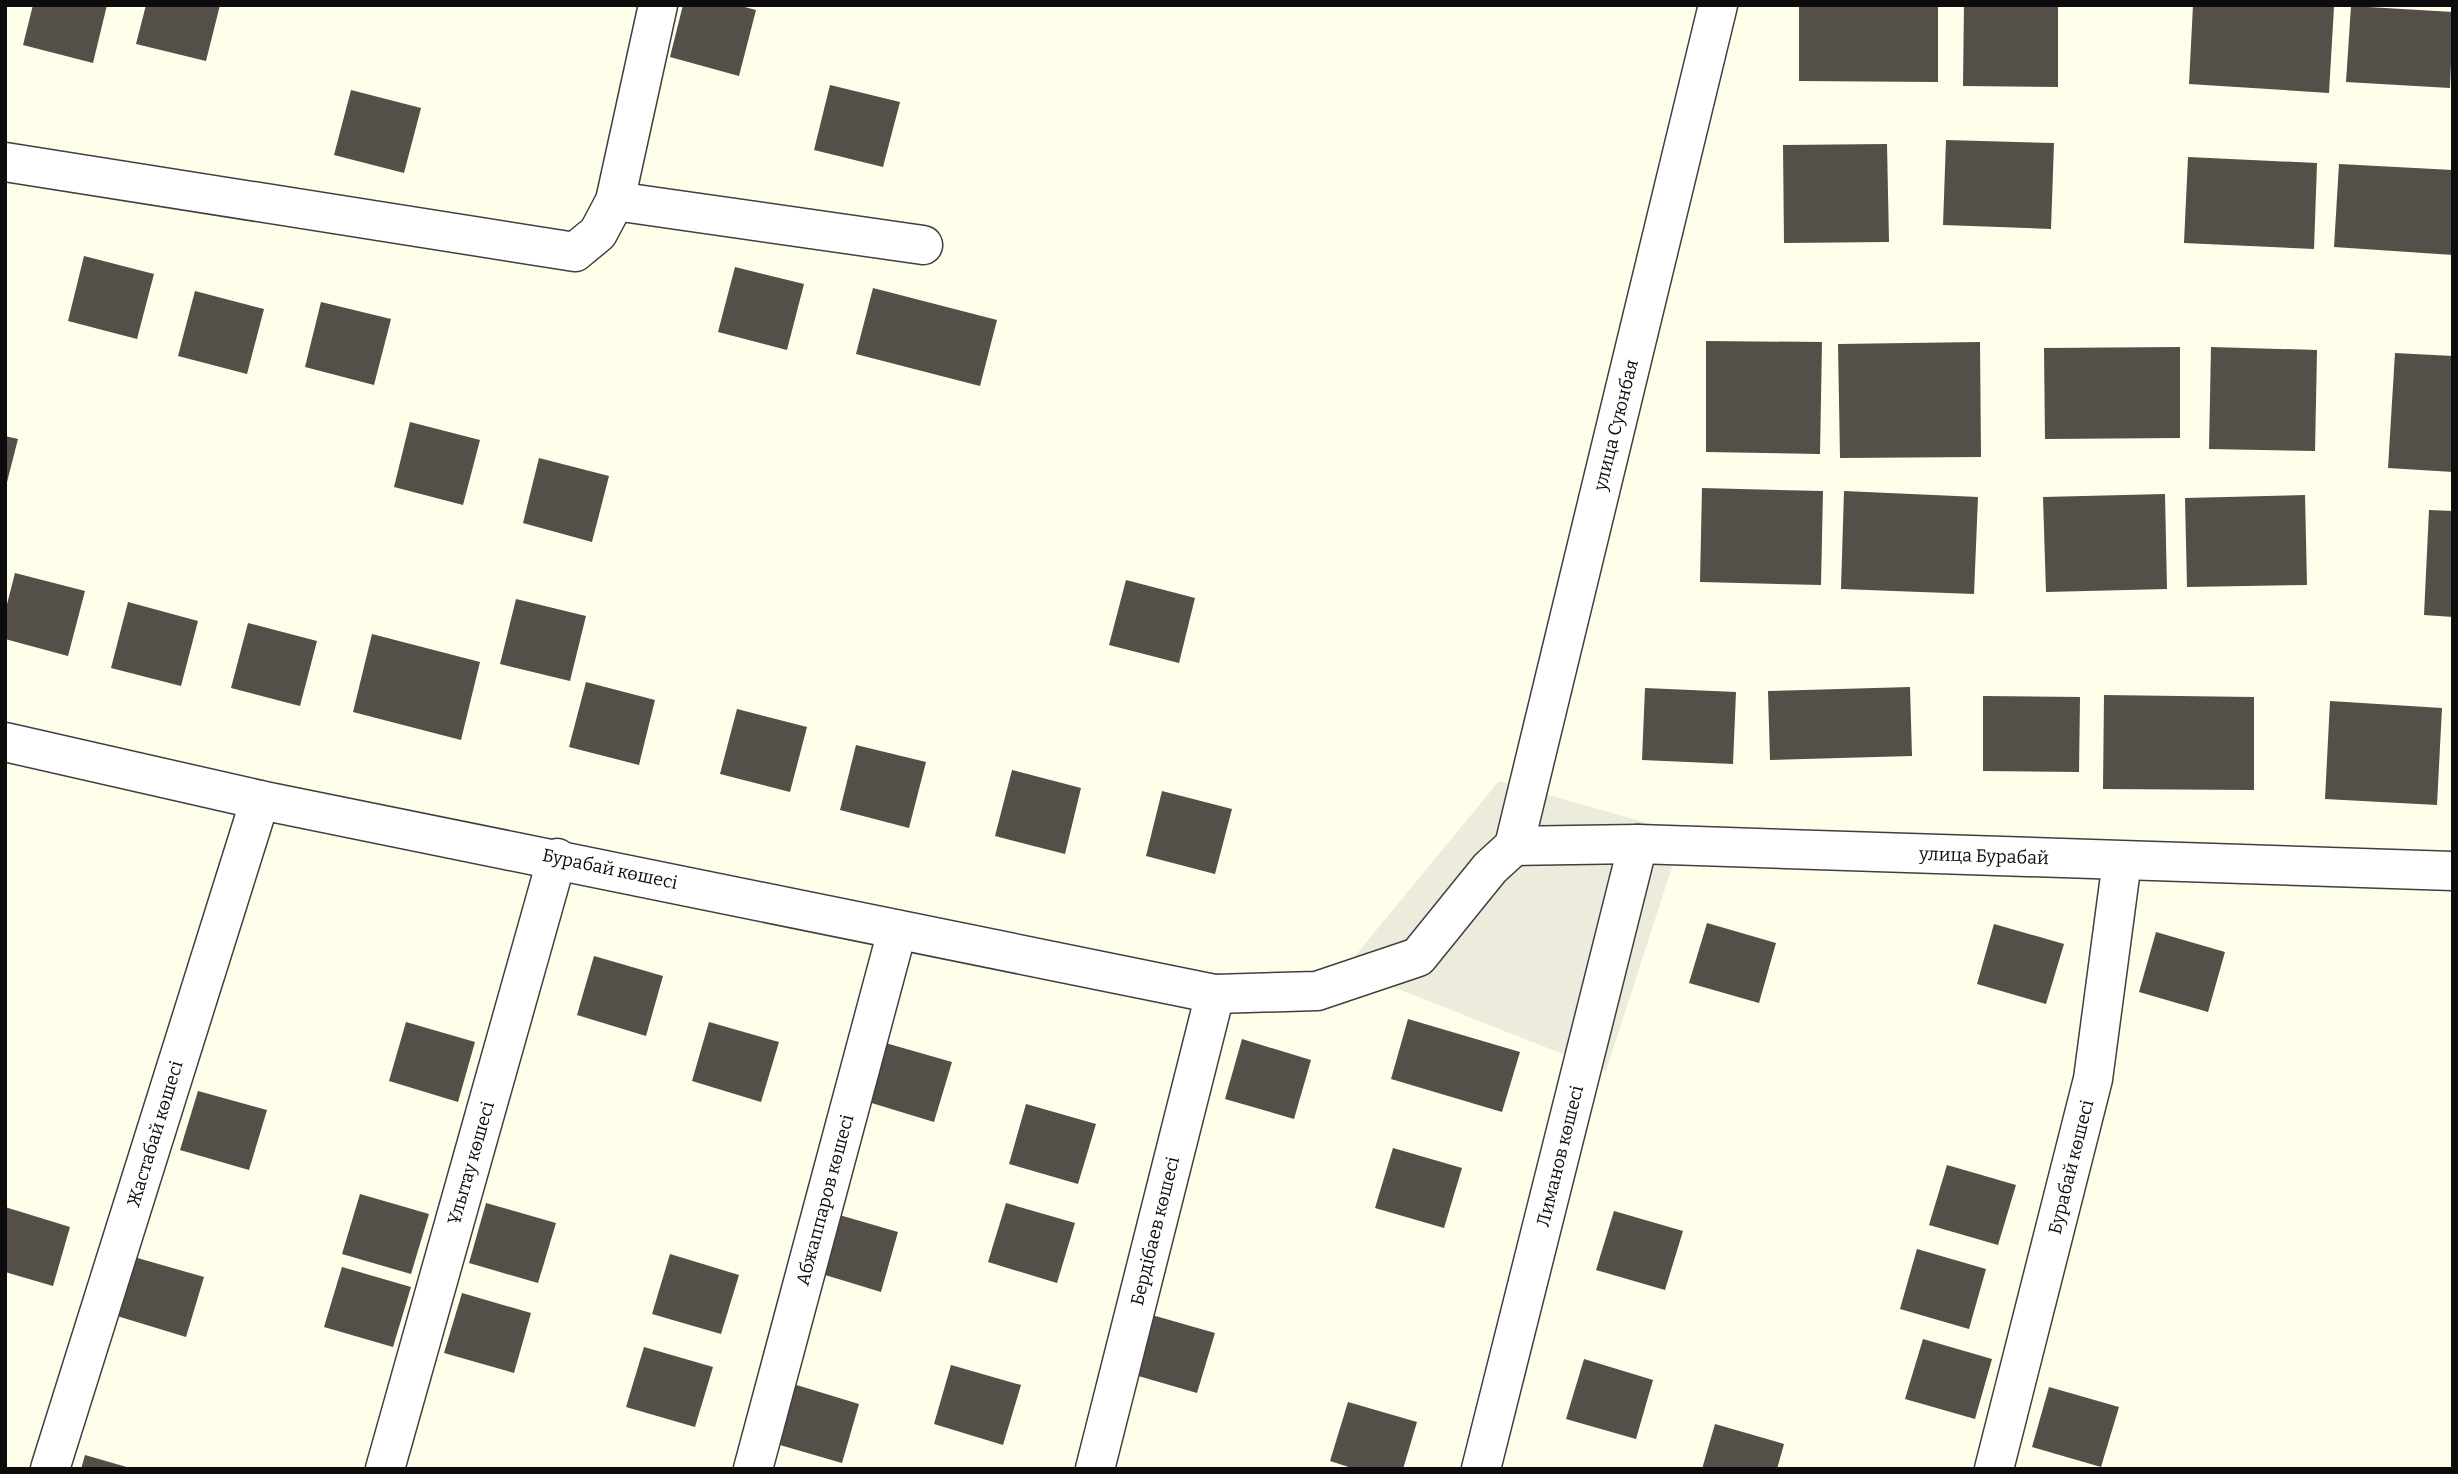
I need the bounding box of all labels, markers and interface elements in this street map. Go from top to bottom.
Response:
street label: улица Суюнбая [1589,357,1643,494]
street label: улица Бурабай [1918,843,2049,869]
street label: Бурабай көшесі [540,844,680,894]
street label: Жастабай көшесі [122,1058,188,1210]
street label: Лиманов көшесі [1532,1083,1588,1229]
street label: Бурабай көшесі [2044,1098,2098,1236]
street label: Ұлытау көшесі [443,1099,499,1227]
street label: Абжаппаров көшесі [792,1112,858,1288]
street label: Бердібаев көшесі [1126,1154,1184,1308]

